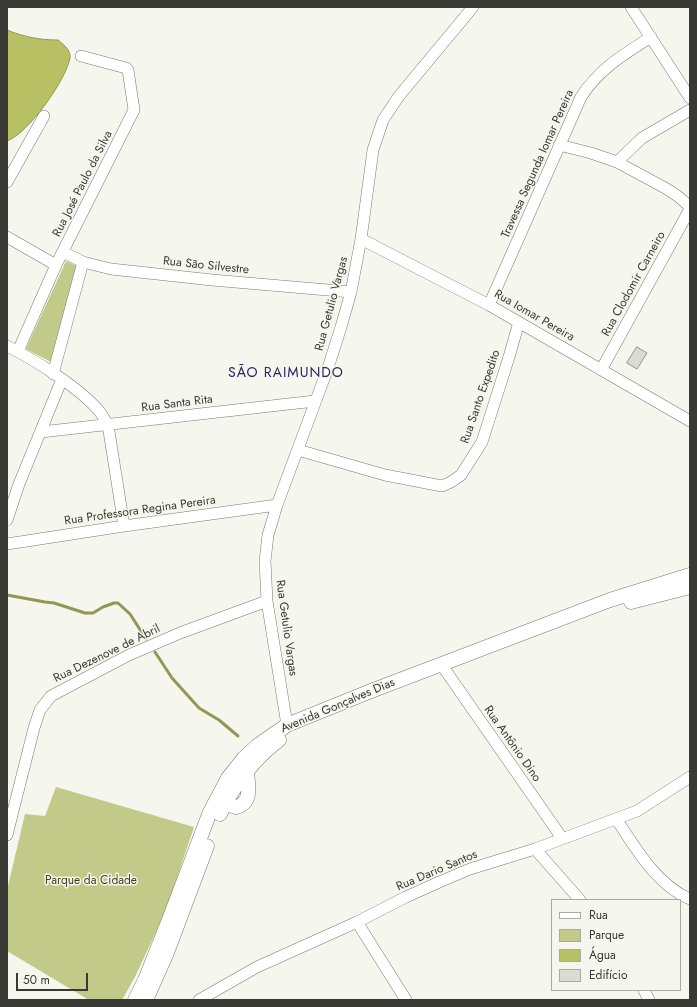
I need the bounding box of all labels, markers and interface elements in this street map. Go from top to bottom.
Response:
street label: Travessa Segunda Iomar Pereira [499,88,577,240]
street label: Rua José Paulo da Silva [50,128,116,240]
street label: Rua Clodomir Carneiro [599,229,669,339]
street label: Rua São Silvestre [162,254,250,278]
street label: Rua Getulio Vargas [312,255,352,353]
street label: Rua Iomar Pereira [491,287,577,345]
street label: Rua Santo Expedito [458,348,504,446]
district label: SÃO RAIMUNDO [228,366,344,382]
street label: Rua Santa Rita [140,392,214,416]
street label: Rua Professora Regina Pereira [63,493,217,529]
street label: Rua Getulio Vargas [272,579,300,677]
street label: Rua Dezenove de Abril [51,622,163,686]
street label: Avenida Gonçalves Dias [279,675,397,737]
street label: Rua Antônio Dino [480,703,544,785]
street label: Rua Dario Santos [394,847,480,895]
park label: Parque da Cidade [45,874,137,888]
legend [551,899,681,991]
text: Rua [589,906,608,924]
text: Parque [589,926,624,944]
text: Água [589,946,616,964]
scale bar [18,965,90,991]
text: Edifício [589,966,628,984]
text: 50 m [23,971,50,989]

